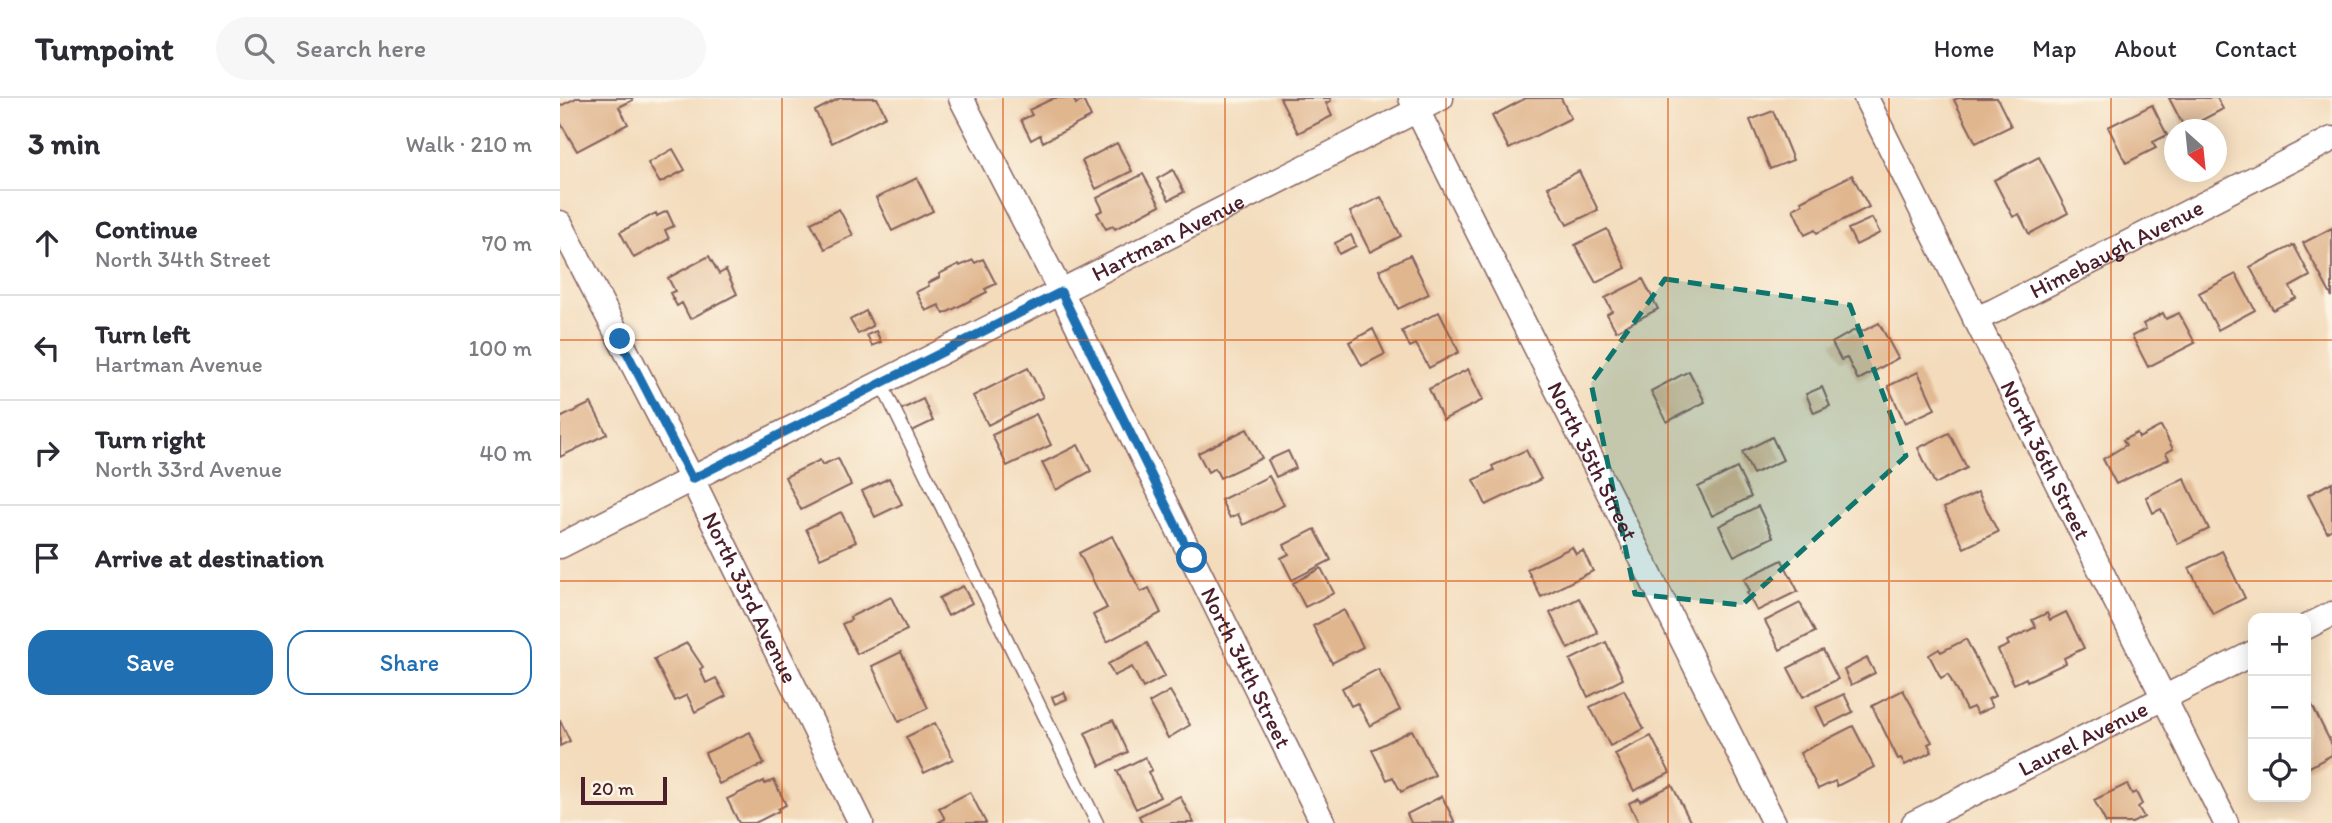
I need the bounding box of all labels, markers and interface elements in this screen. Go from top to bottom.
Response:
search box [216,17,706,80]
text: Turnpoint [35,29,174,68]
icon: search [240,29,278,67]
text: Search here [296,32,426,64]
text: Home [1934,34,1994,63]
text: Map [2032,34,2076,63]
text: About [2114,34,2177,63]
text: Contact [2215,34,2297,63]
north arrow [2164,119,2227,182]
text: 3 min [28,125,100,162]
text: Walk · 210 m [406,130,532,158]
street label: Hartman Avenue [1087,186,1249,287]
street label: Himebaugh Avenue [2025,193,2208,305]
text: Continue [95,213,198,245]
icon: ahead [28,224,66,262]
text: 70 m [482,229,532,257]
text: North 34th Street [95,245,271,273]
text: Turn left [95,318,191,350]
route end [604,323,635,354]
icon: left [28,329,66,367]
text: 100 m [468,334,532,362]
text: Hartman Avenue [95,350,263,378]
street label: North 36th Street [1994,376,2097,544]
street label: North 35th Street [1541,377,1644,545]
text: Turn right [95,423,206,455]
icon: right [28,434,66,472]
text: 40 m [479,439,532,467]
text: North 33rd Avenue [95,455,282,483]
street label: North 33rd Avenue [696,507,804,688]
icon: arrive [28,539,66,577]
text: Arrive at destination [95,542,324,574]
route start [1176,542,1207,573]
street label: North 34th Street [1195,583,1298,753]
map controls [2248,613,2311,802]
button: + [2248,613,2311,676]
button: Save [28,630,273,695]
button: Share [287,630,532,695]
button: − [2248,676,2311,739]
street label: Laurel Avenue [2014,694,2152,782]
button: locate [2248,739,2311,802]
scale bar [581,774,667,806]
text: 20 m [592,777,634,800]

